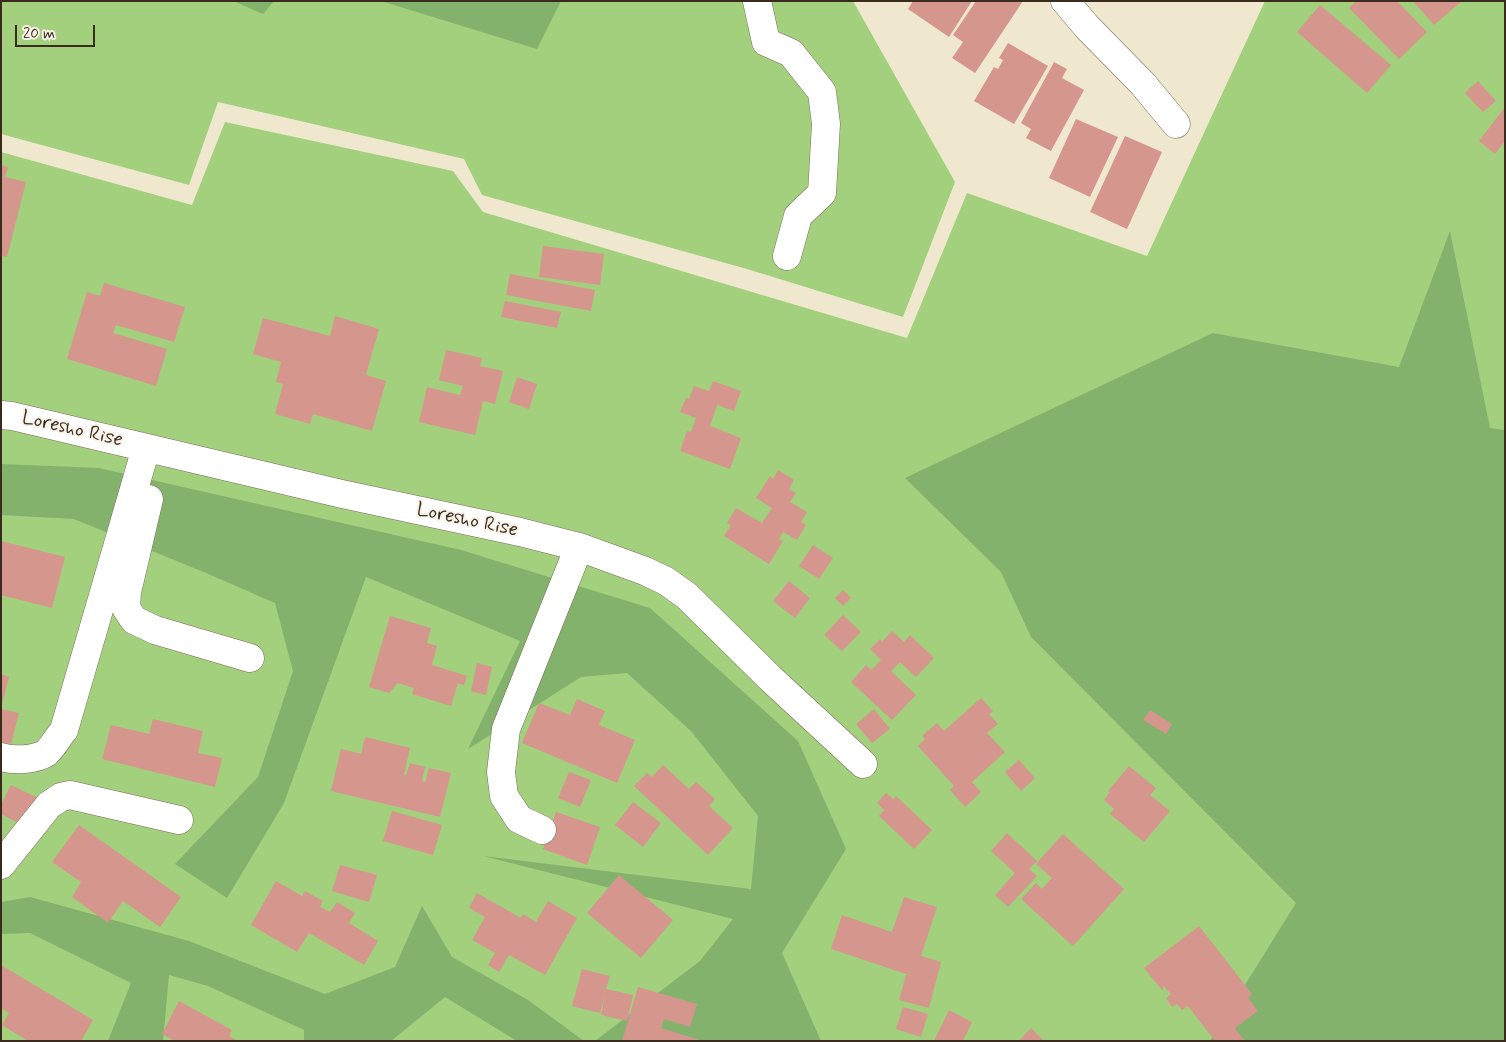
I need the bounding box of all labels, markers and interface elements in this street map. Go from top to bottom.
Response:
scale bar [18,15,98,47]
text: 20 m [23,24,55,44]
street label: Loresho Rise [19,407,125,453]
street label: Loresho Rise [414,499,520,543]

